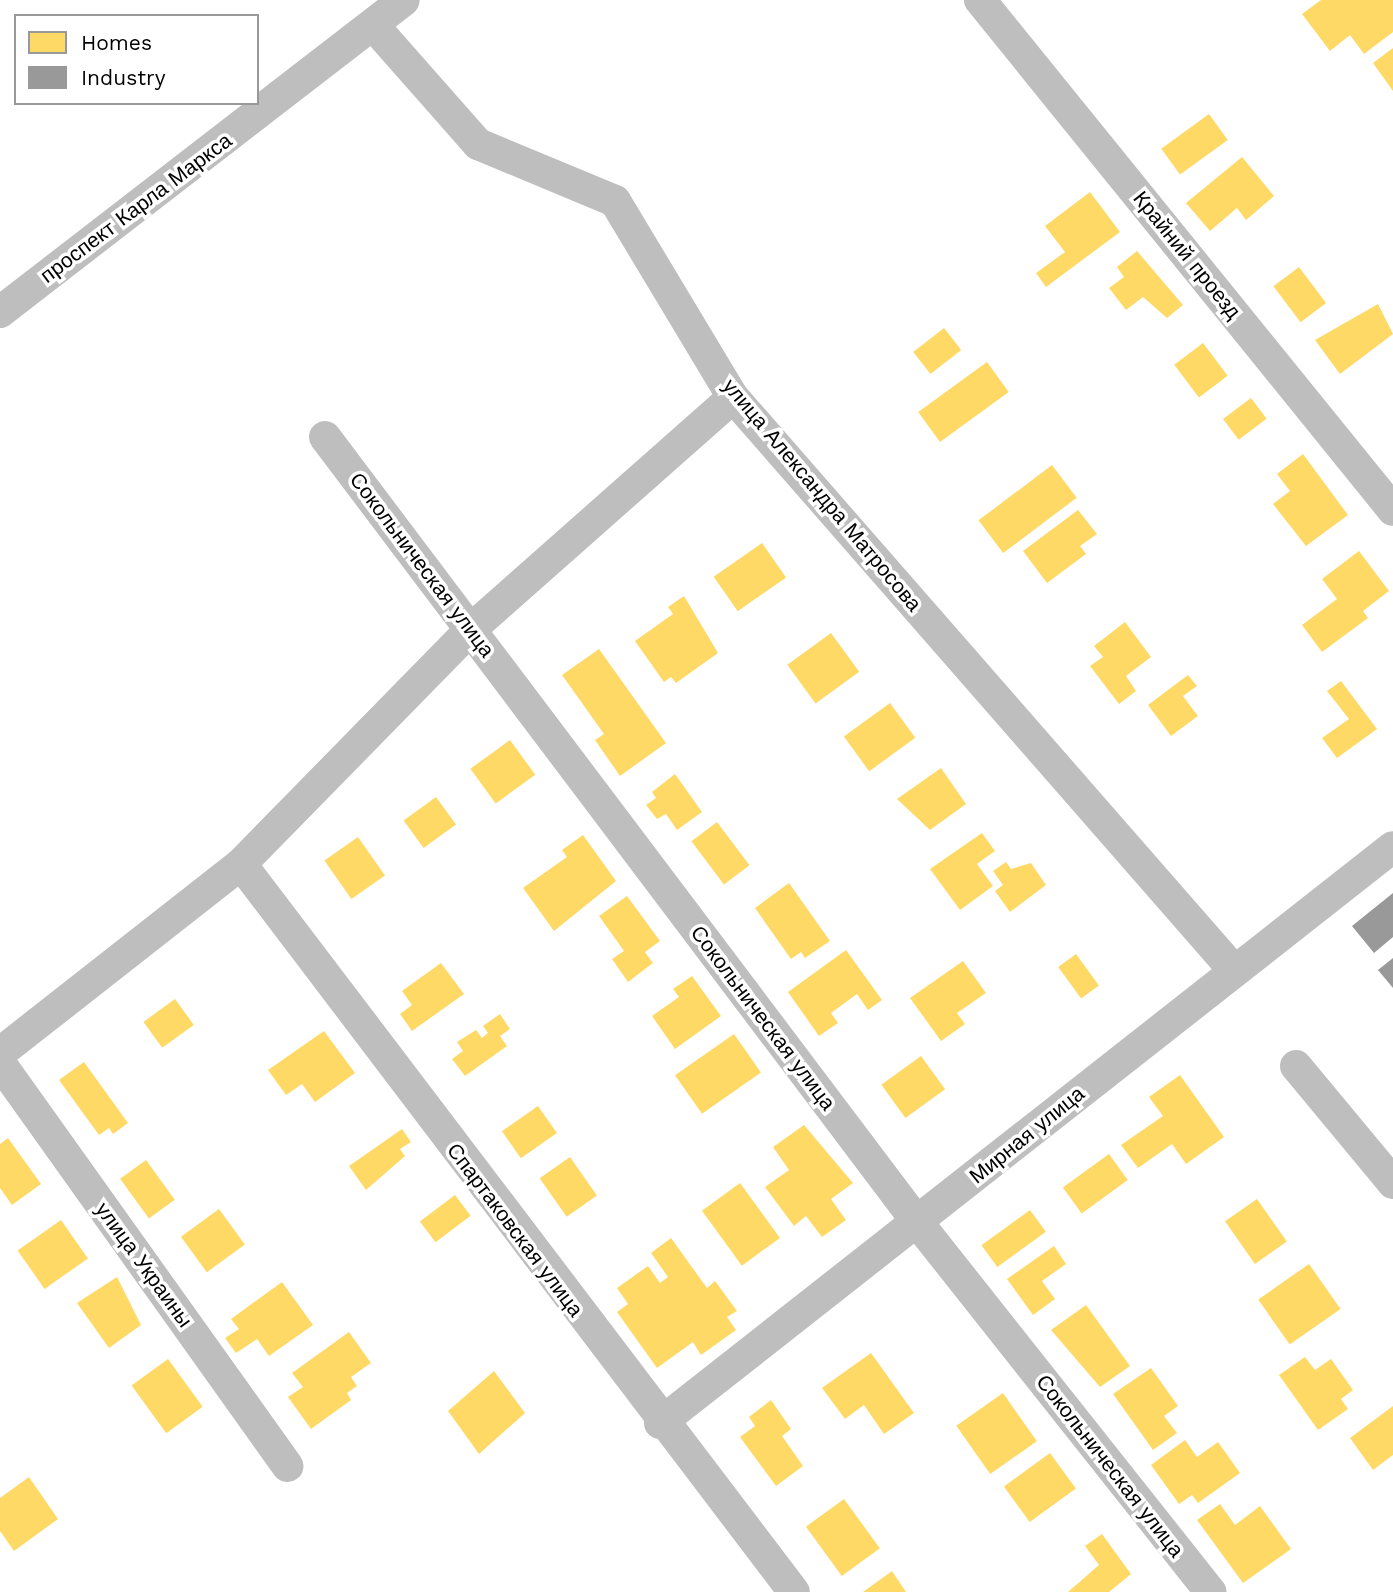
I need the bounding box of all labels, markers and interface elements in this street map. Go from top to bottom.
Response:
legend [14,14,259,105]
text: Homes [81,30,152,55]
text: Industry [81,65,166,90]
street label: проспект Карла Маркса [35,128,237,288]
street label: Крайний проезд [1128,186,1246,324]
street label: улица Александра Матросова [717,374,927,616]
street label: Сокольническая улица [344,468,500,662]
street label: Сокольническая улица [685,921,841,1115]
street label: Мирная улица [964,1081,1090,1189]
street label: Спартаковская улица [442,1138,588,1322]
street label: улица Украины [90,1198,198,1332]
street label: Сокольническая улица [1031,1370,1189,1562]

